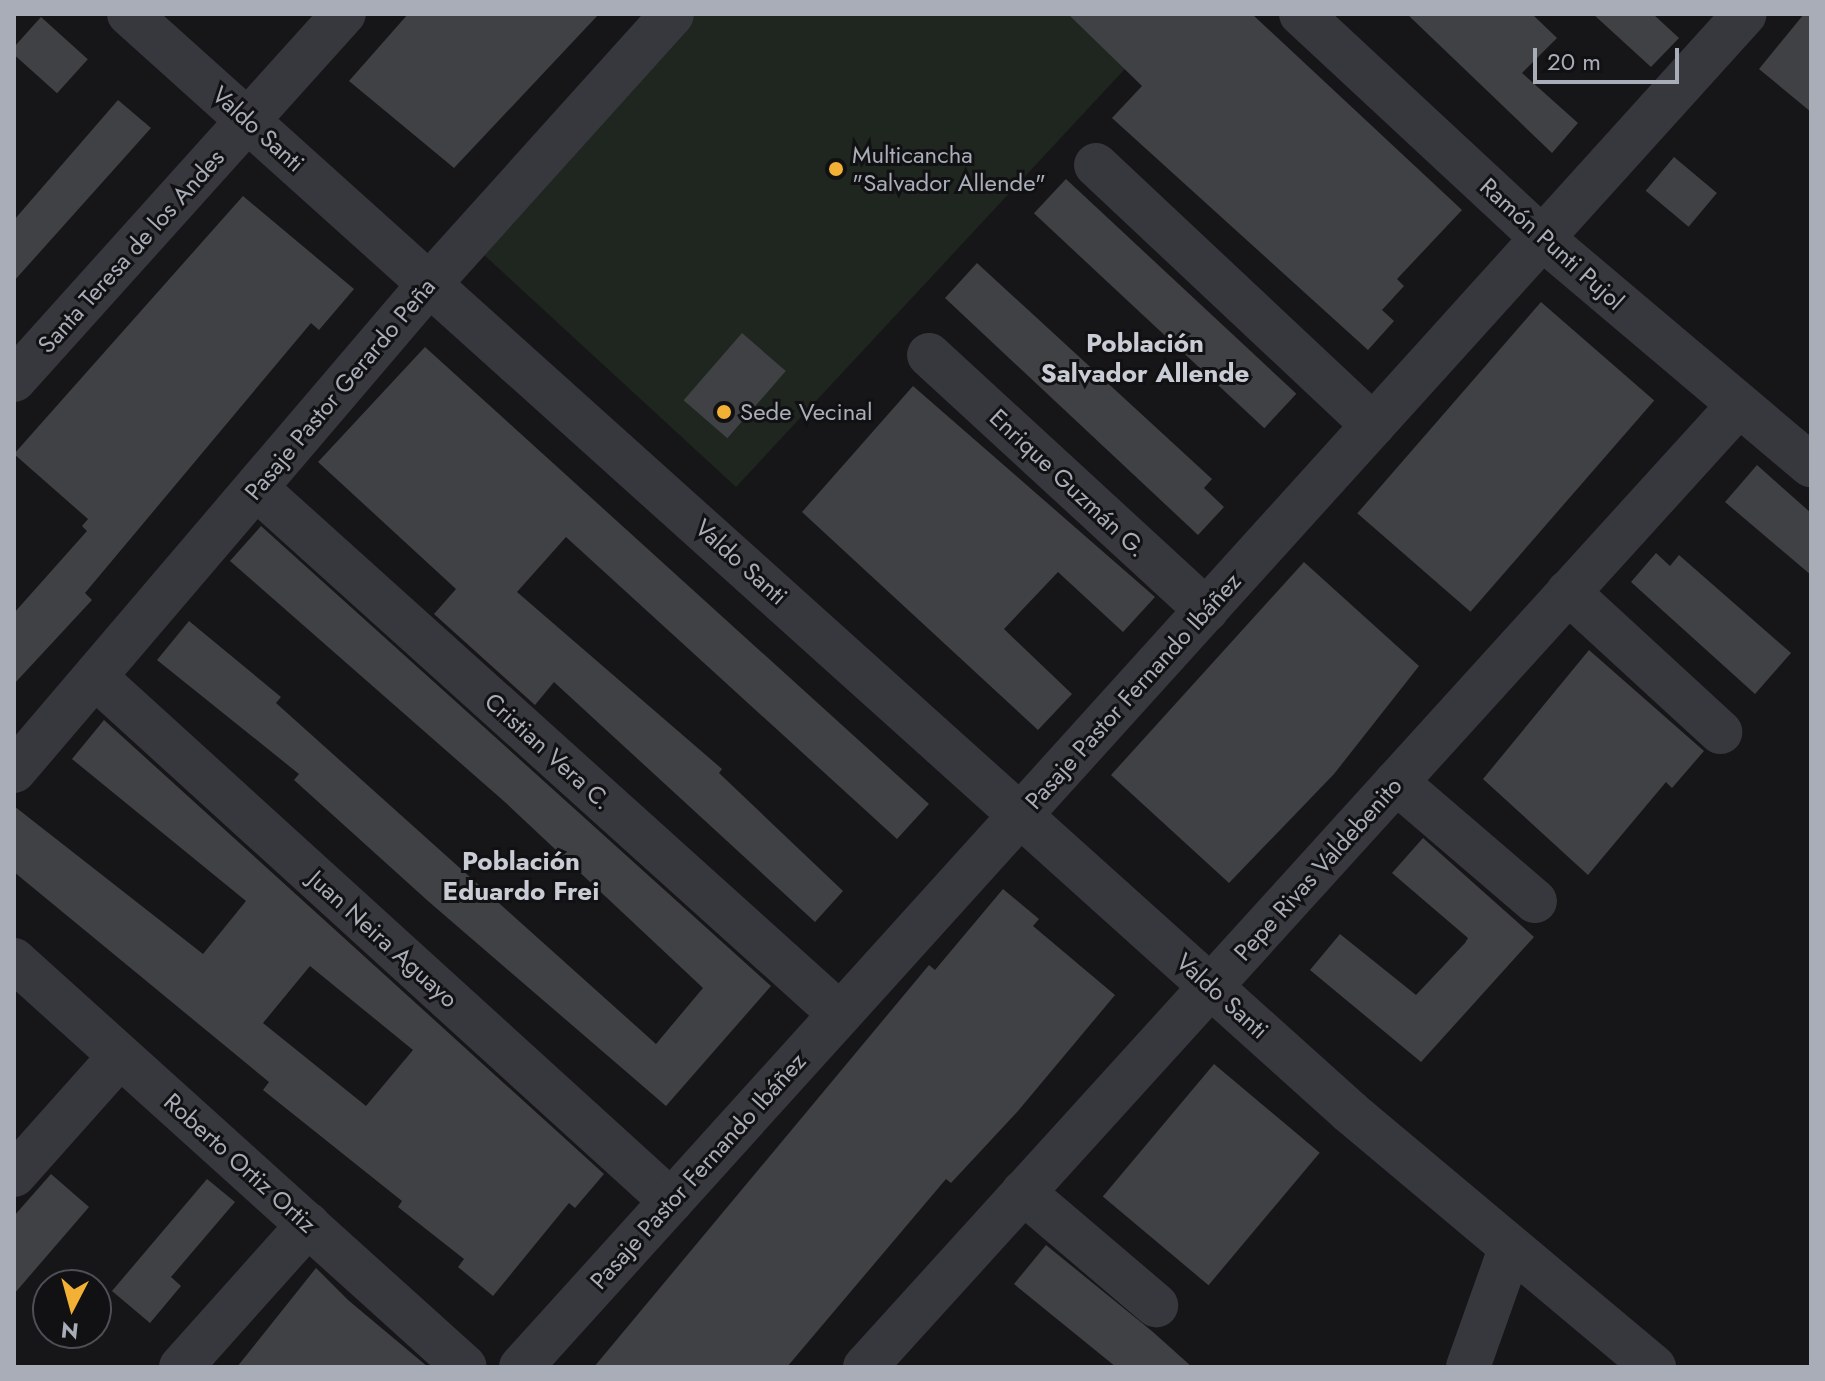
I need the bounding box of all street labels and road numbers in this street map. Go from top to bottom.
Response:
street label: Valdo Santi [206,80,310,178]
street label: Santa Teresa de los Andes [32,143,230,359]
street label: Ramón Punti Pujol [1474,172,1630,316]
street label: Pasaje Pastor Gerardo Peña [239,272,441,506]
street label: Enrique Guzmán G. [984,403,1152,563]
street label: Valdo Santi [689,513,793,611]
street label: Pasaje Pastor Fernando Ibáñez [1019,567,1247,815]
street label: Cristian Vera C. [479,687,617,815]
street label: Pepe Rivas Valdebenito [1228,771,1408,967]
street label: Juan Neira Aguayo [302,864,464,1014]
street label: Valdo Santi [1170,947,1274,1045]
street label: Pasaje Pastor Fernando Ibáñez [584,1047,812,1295]
street label: Roberto Ortiz Ortiz [158,1087,322,1239]

